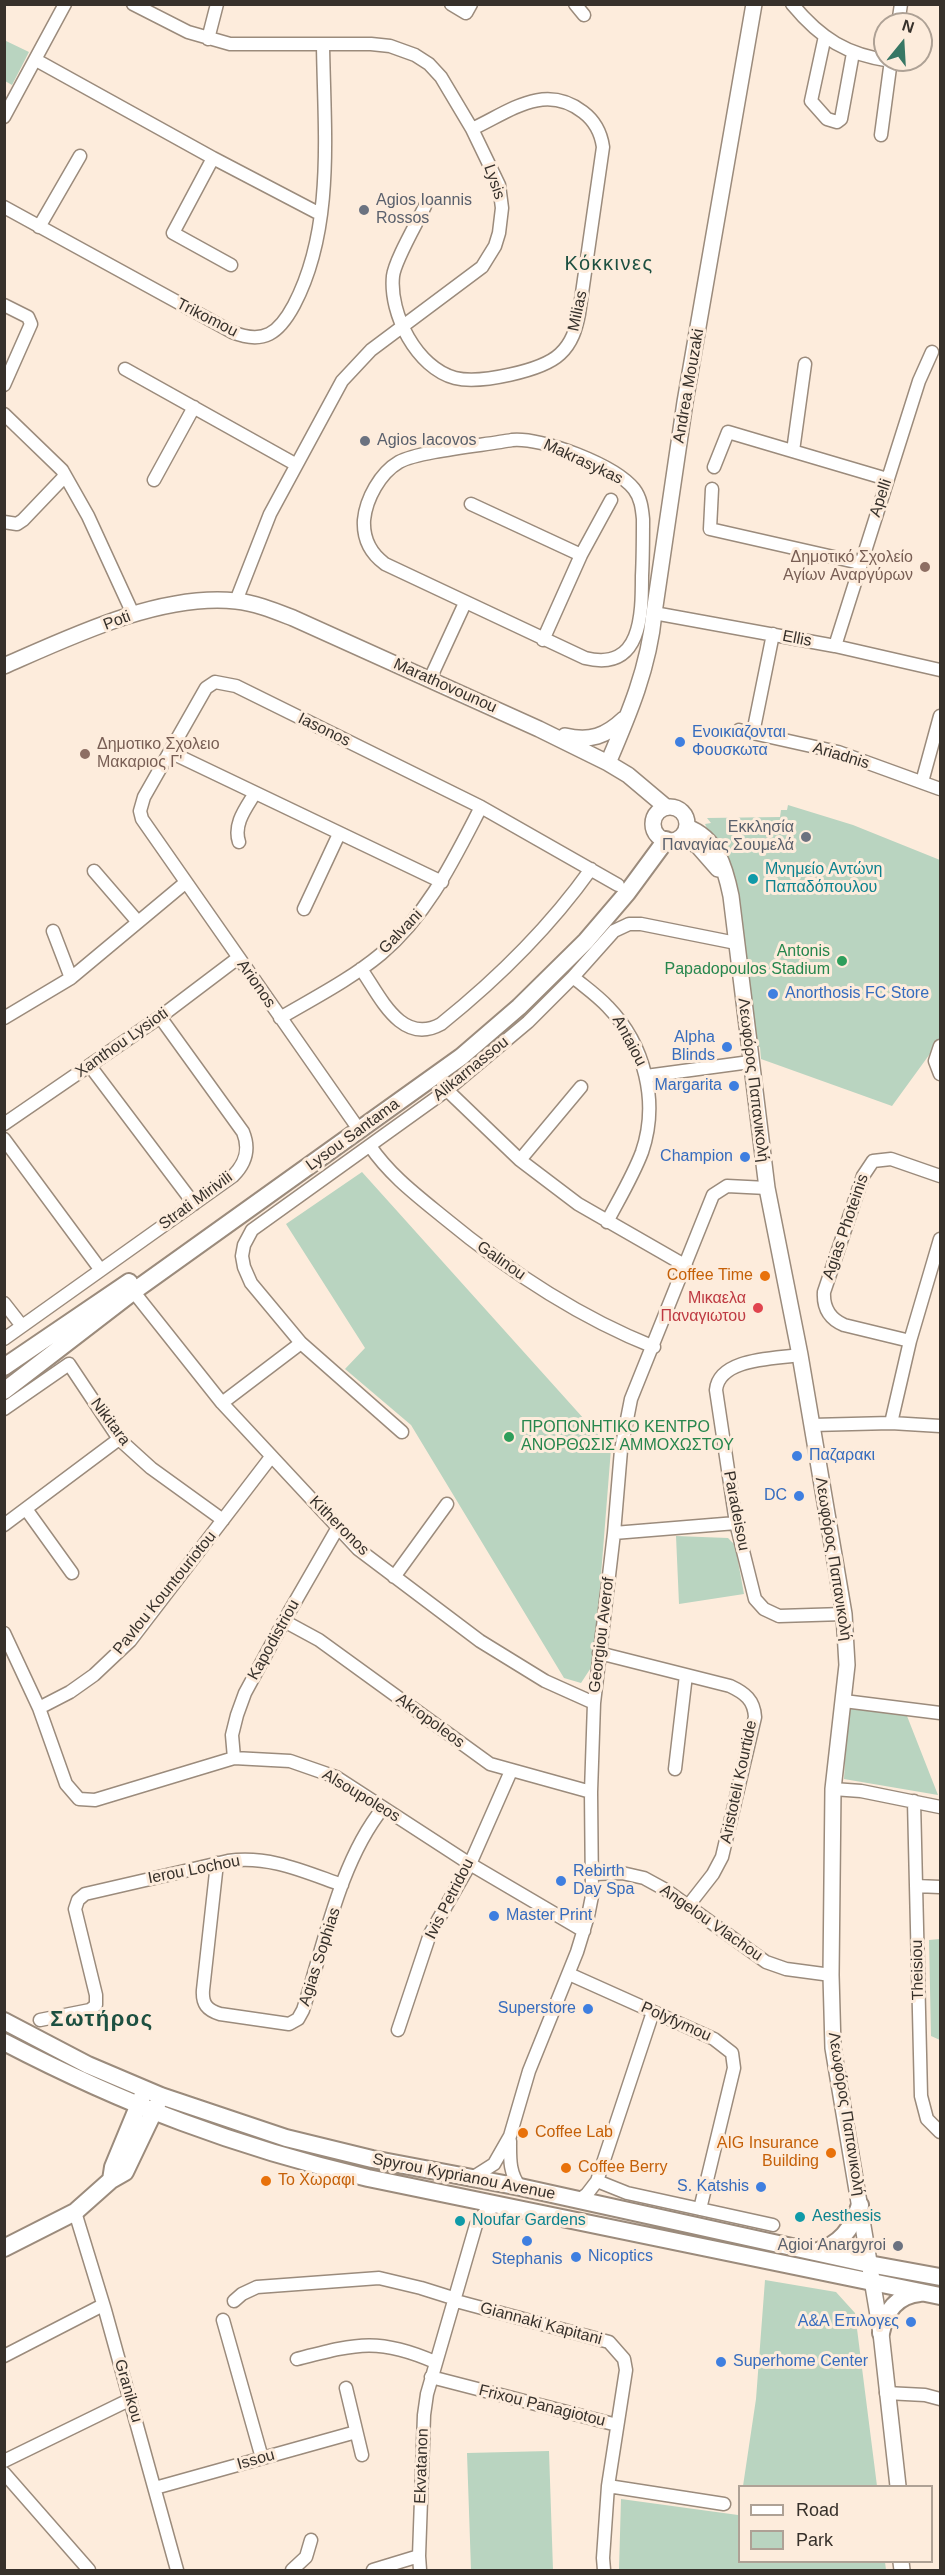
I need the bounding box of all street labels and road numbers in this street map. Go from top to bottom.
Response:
street label: Lysis [479,162,509,202]
street label: Milias [564,289,592,333]
street label: Trikomou [173,294,241,342]
street label: Andrea Mouzaki [670,327,708,445]
street label: Makrasykas [540,435,626,489]
street label: Apelli [866,476,896,520]
street label: Poti [101,607,133,635]
street label: Ellis [781,627,813,651]
street label: Marathovounou [390,655,500,717]
street label: Iasonos [295,709,353,751]
street label: Ariadnis [811,738,871,774]
street label: Galvani [375,906,427,958]
street label: Arionos [233,956,279,1012]
street label: Λεωφόρος Παπανικολή [733,997,773,1163]
street label: Xanthou Lysioti [72,1004,172,1082]
street label: Antaiou [608,1013,650,1069]
street label: Alikarnassou [429,1033,513,1105]
street label: Lysou Santama [303,1095,403,1175]
street label: Strati Mirivili [155,1168,237,1234]
street label: Agias Photeinis [819,1172,873,1282]
street label: Galinou [473,1237,529,1285]
street label: Nikitara [86,1395,134,1449]
street label: Paradeisou [719,1469,753,1553]
street label: Λεωφόρος Παπανικολή [811,1476,855,1642]
street label: Kitheronos [305,1492,373,1560]
street label: Pavlou Kountouriotou [109,1528,221,1658]
street label: Georgiou Averof [585,1576,619,1694]
street label: Kapodistriou [244,1596,304,1684]
street label: Akropoleos [392,1690,468,1752]
street label: Aristoteli Kourtide [717,1719,761,1845]
street label: Alsoupoleos [319,1765,403,1827]
street label: Ierou Lochou [146,1852,242,1888]
street label: Ivis Petridou [421,1855,479,1943]
street label: Angelou Vlachou [656,1880,766,1966]
street label: Agias Sophias [295,1905,345,2009]
street label: Theisiou [908,1940,928,2000]
street label: Polyfymou [638,1998,714,2046]
street label: Λεωφόρος Παπανικολή [824,2031,868,2197]
street label: Spyrou Kyprianou Avenue [371,2150,557,2204]
street label: Giannaki Kapitani [478,2298,604,2350]
street label: Granikou [110,2357,146,2425]
street label: Frixou Panagiotou [477,2381,607,2431]
street label: Ekvatanon [411,2428,433,2504]
street label: Issou [235,2446,277,2474]

